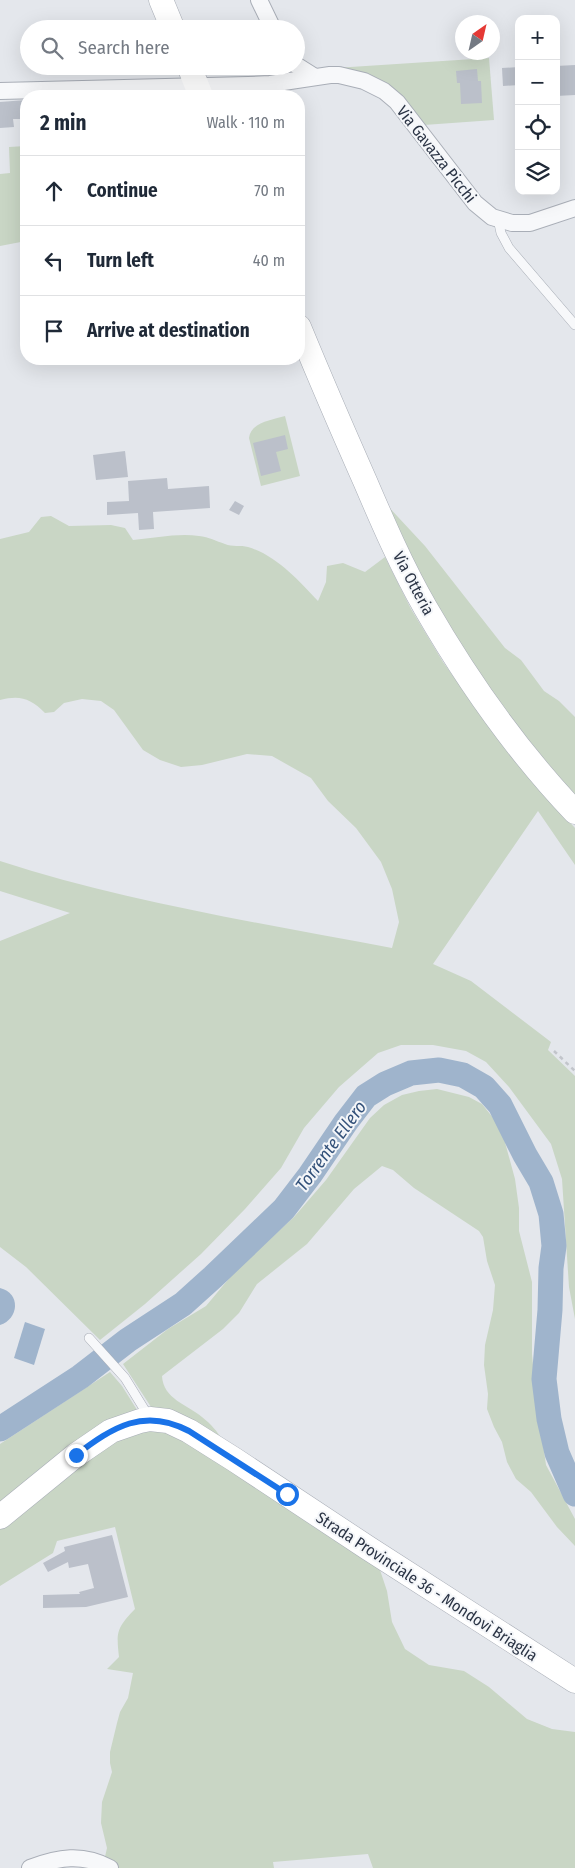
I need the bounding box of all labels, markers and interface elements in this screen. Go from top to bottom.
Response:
north arrow [455,15,500,60]
map controls [515,15,560,195]
button: + [515,15,560,60]
search box [20,20,305,75]
icon: search [38,34,66,62]
text: Search here [78,36,170,59]
button: − [515,60,560,105]
street label: Via Gavazza Picchi [393,102,480,206]
button: locate [515,105,560,150]
text: 2 min [40,110,87,136]
text: Walk · 110 m [207,113,285,132]
button: layers [515,150,560,195]
icon: ahead [40,177,68,205]
text: Continue [87,179,158,202]
text: 70 m [254,181,285,200]
icon: left [40,247,68,275]
text: Turn left [87,249,154,272]
text: 40 m [253,251,285,270]
icon: arrive [40,317,68,345]
text: Arrive at destination [87,319,250,342]
street label: Via Otteria [389,548,438,618]
water label: Torrente Ellero [291,1097,371,1195]
route end [65,1444,88,1467]
route start [276,1483,299,1506]
street label: Strada Provinciale 36 - Mondovì Briaglia [312,1508,541,1665]

